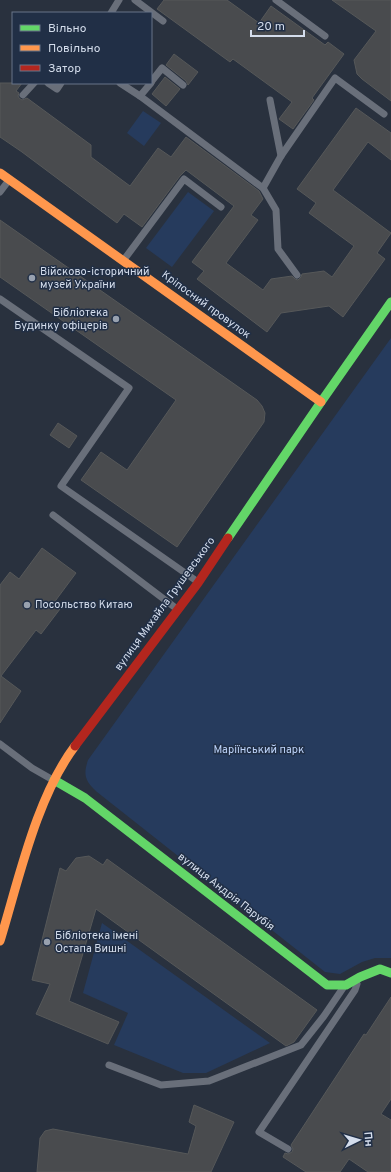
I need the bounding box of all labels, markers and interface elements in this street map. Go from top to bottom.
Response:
legend [12,12,152,84]
scale bar [251,12,304,38]
text: 20 m [257,19,285,35]
text: Вільно [48,21,87,37]
text: Повільно [48,41,101,57]
text: Затор [48,61,81,77]
place label: Війсково-історичний музей України [40,265,150,292]
street label: Кріпосний провулок [159,268,253,342]
marker: Війсково-історичний музей України [27,273,37,283]
place label: Бібліотека Будинку офіцерів [14,306,108,333]
marker: Бібліотека Будинку офіцерів [111,314,121,324]
street label: вулиця Михайла Грушевського [112,534,218,674]
place label: Посольство Китаю [35,598,133,612]
marker: Посольство Китаю [22,600,32,610]
park label: Маріїнський парк [214,743,304,757]
street label: вулиця Андрія Парубія [175,850,277,934]
place label: Бібліотека імені Остапа Вишні [55,929,138,956]
marker: Бібліотека імені Остапа Вишні [42,937,52,947]
north arrow [339,1120,379,1160]
text: Пн [360,1131,376,1147]

